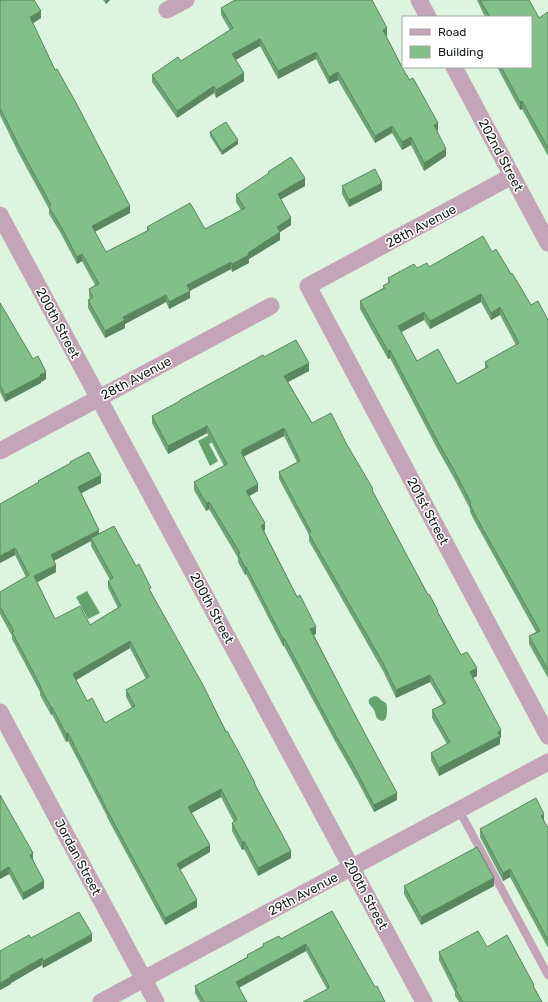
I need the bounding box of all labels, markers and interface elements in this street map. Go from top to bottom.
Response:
legend [402,16,532,68]
text: Road [438,25,466,39]
text: Building [438,45,484,59]
street label: 202nd Street [476,116,526,194]
street label: 28th Avenue [383,201,459,251]
street label: 200th Street [33,285,83,361]
street label: 28th Avenue [98,353,174,403]
street label: 201st Street [404,475,452,547]
street label: 200th Street [187,570,237,646]
street label: Jordan Street [52,816,104,898]
street label: 200th Street [341,856,391,932]
street label: 29th Avenue [266,869,340,919]

